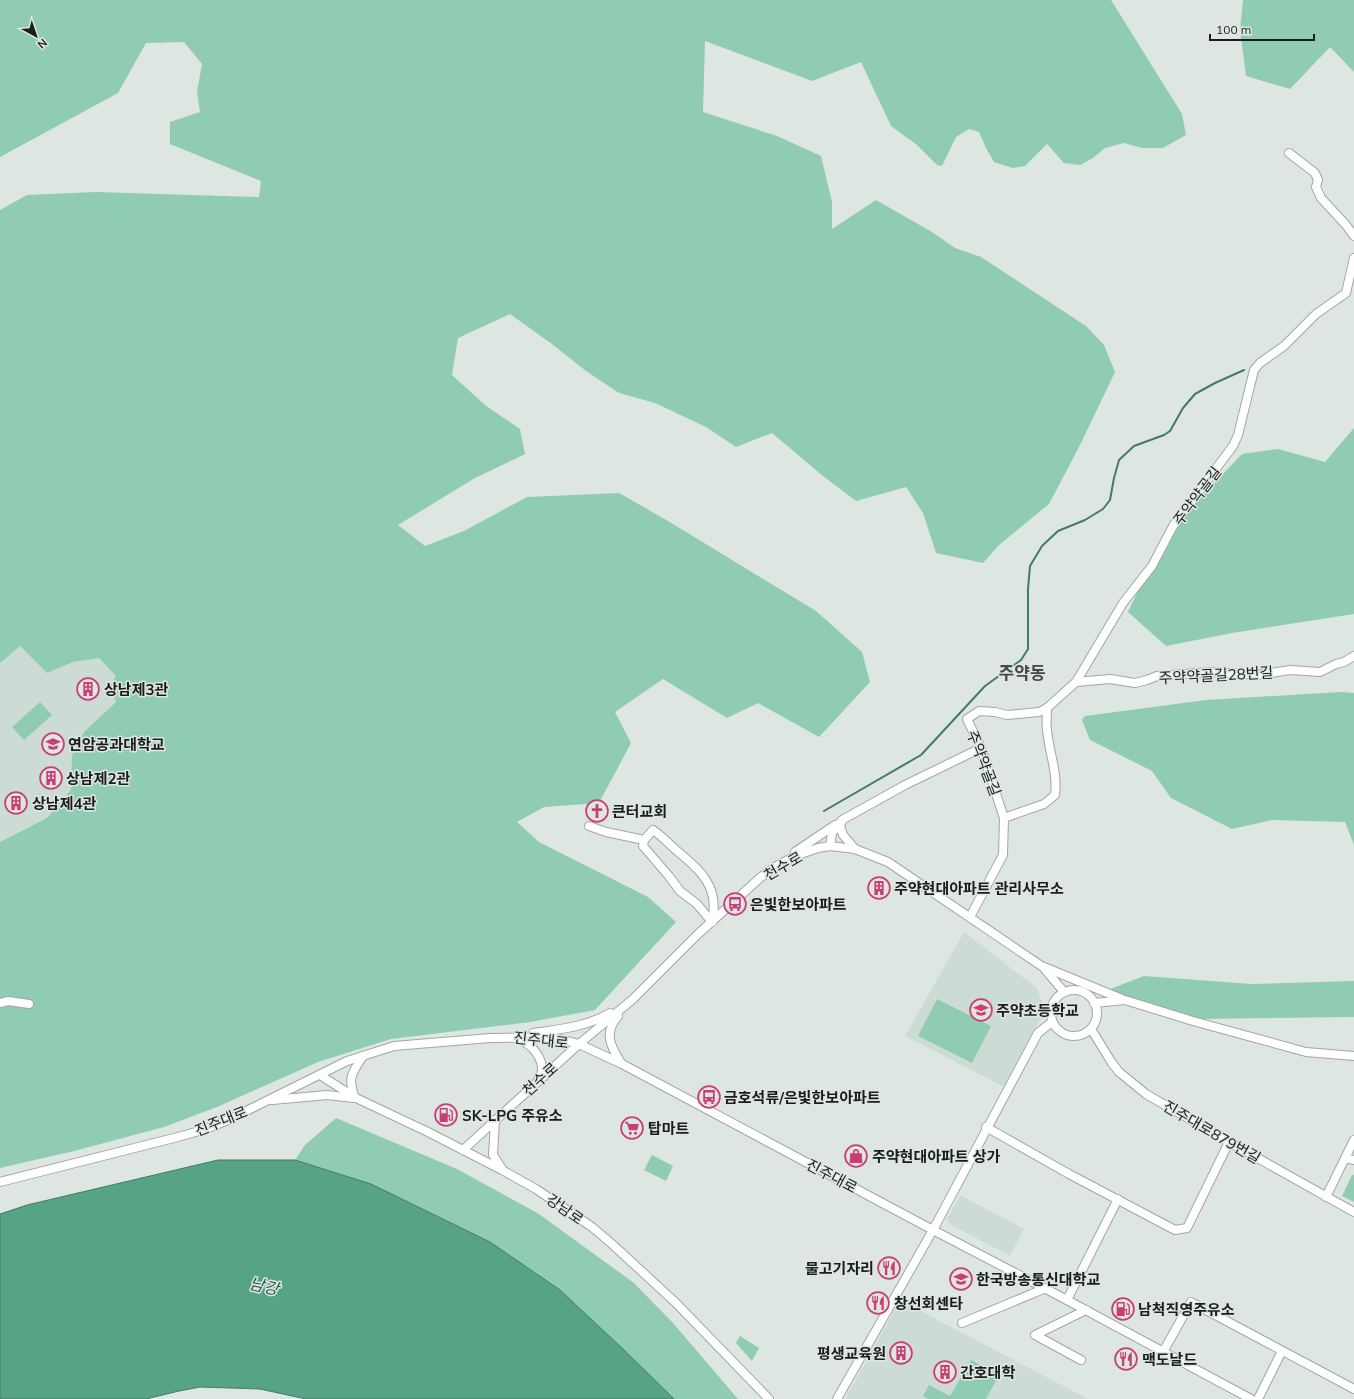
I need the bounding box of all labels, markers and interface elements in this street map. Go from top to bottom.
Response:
north arrow [16,16,56,56]
scale bar [1210,16,1314,42]
text: 100 m [1216,22,1251,37]
text: N [35,36,50,52]
street label: 주약약골길 [1169,463,1225,529]
district label: 주약동 [999,662,1046,683]
street label: 주약약골길28번길 [1158,663,1274,687]
building icon: 상남제3관 [75,676,101,702]
place label: 상남제3관 [104,680,168,699]
street label: 주약약골길 [963,727,1005,799]
school or university icon: 연암공과대학교 [40,731,66,757]
place label: 연암공과대학교 [68,735,165,754]
building icon: 상남제2관 [38,765,64,791]
place label: 상남제2관 [66,769,130,788]
building icon: 상남제4관 [3,790,29,816]
place label: 상남제4관 [32,794,96,813]
church icon: 큰터교회 [584,798,610,824]
place label: 큰터교회 [612,802,667,821]
street label: 천수로 [760,847,806,885]
building icon: 주약현대아파트 관리사무소 [866,875,892,901]
place label: 주약현대아파트 관리사무소 [894,879,1064,898]
bus stop icon: 은빛한보아파트 [722,891,748,917]
place label: 은빛한보아파트 [750,895,847,914]
school or university icon: 주약초등학교 [968,997,994,1023]
place label: 주약초등학교 [996,1001,1079,1020]
street label: 진주대로 [513,1028,569,1052]
street label: 천수로 [518,1058,562,1100]
bus stop icon: 금호석류/은빛한보아파트 [696,1084,722,1110]
place label: 금호석류/은빛한보아파트 [724,1088,881,1107]
street label: 진주대로879번길 [1160,1096,1264,1168]
street label: 진주대로 [192,1102,250,1140]
fuel station icon: SK-LPG 주유소 [433,1102,459,1128]
place label: SK-LPG 주유소 [462,1106,563,1125]
supermarket icon: 탑마트 [619,1115,645,1141]
place label: 탑마트 [648,1119,690,1138]
shop icon: 주약현대아파트 상가 [843,1143,869,1169]
place label: 주약현대아파트 상가 [872,1147,1001,1166]
street label: 진주대로 [803,1155,861,1197]
street label: 강남로 [543,1189,587,1229]
restaurant icon: 물고기자리 [876,1255,902,1281]
place label: 물고기자리 [805,1259,874,1278]
school or university icon: 한국방송통신대학교 [948,1266,974,1292]
place label: 한국방송통신대학교 [976,1270,1100,1289]
water label: 남강 [247,1273,283,1300]
restaurant icon: 창선회센타 [865,1290,891,1316]
place label: 창선회센타 [894,1294,963,1313]
fuel station icon: 남척직영주유소 [1110,1296,1136,1322]
place label: 남척직영주유소 [1138,1300,1235,1319]
building icon: 평생교육원 [888,1340,914,1366]
place label: 평생교육원 [817,1344,886,1363]
restaurant icon: 맥도날드 [1113,1346,1139,1372]
place label: 맥도날드 [1142,1350,1197,1369]
building icon: 간호대학 [932,1359,958,1385]
place label: 간호대학 [960,1363,1015,1382]

